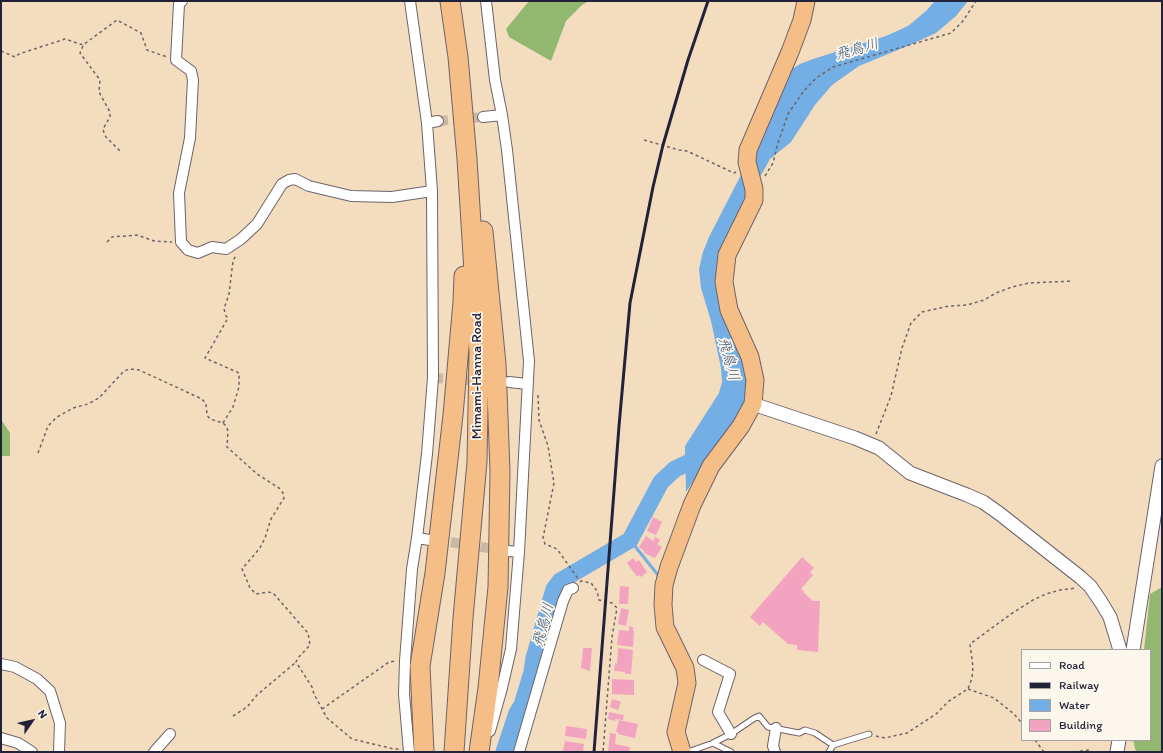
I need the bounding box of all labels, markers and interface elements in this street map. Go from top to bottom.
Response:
water label: 飛鳥川 [833,35,881,65]
street label: Mimami-Hanna Road [469,313,485,439]
water label: 飛鳥川 [713,335,743,383]
water label: 飛鳥川 [529,601,559,649]
legend [1021,649,1151,741]
text: Road [1059,658,1085,672]
text: Railway [1059,678,1099,692]
text: Water [1059,698,1090,712]
north arrow [12,701,52,741]
text: N [35,707,50,721]
text: Building [1059,718,1102,732]

